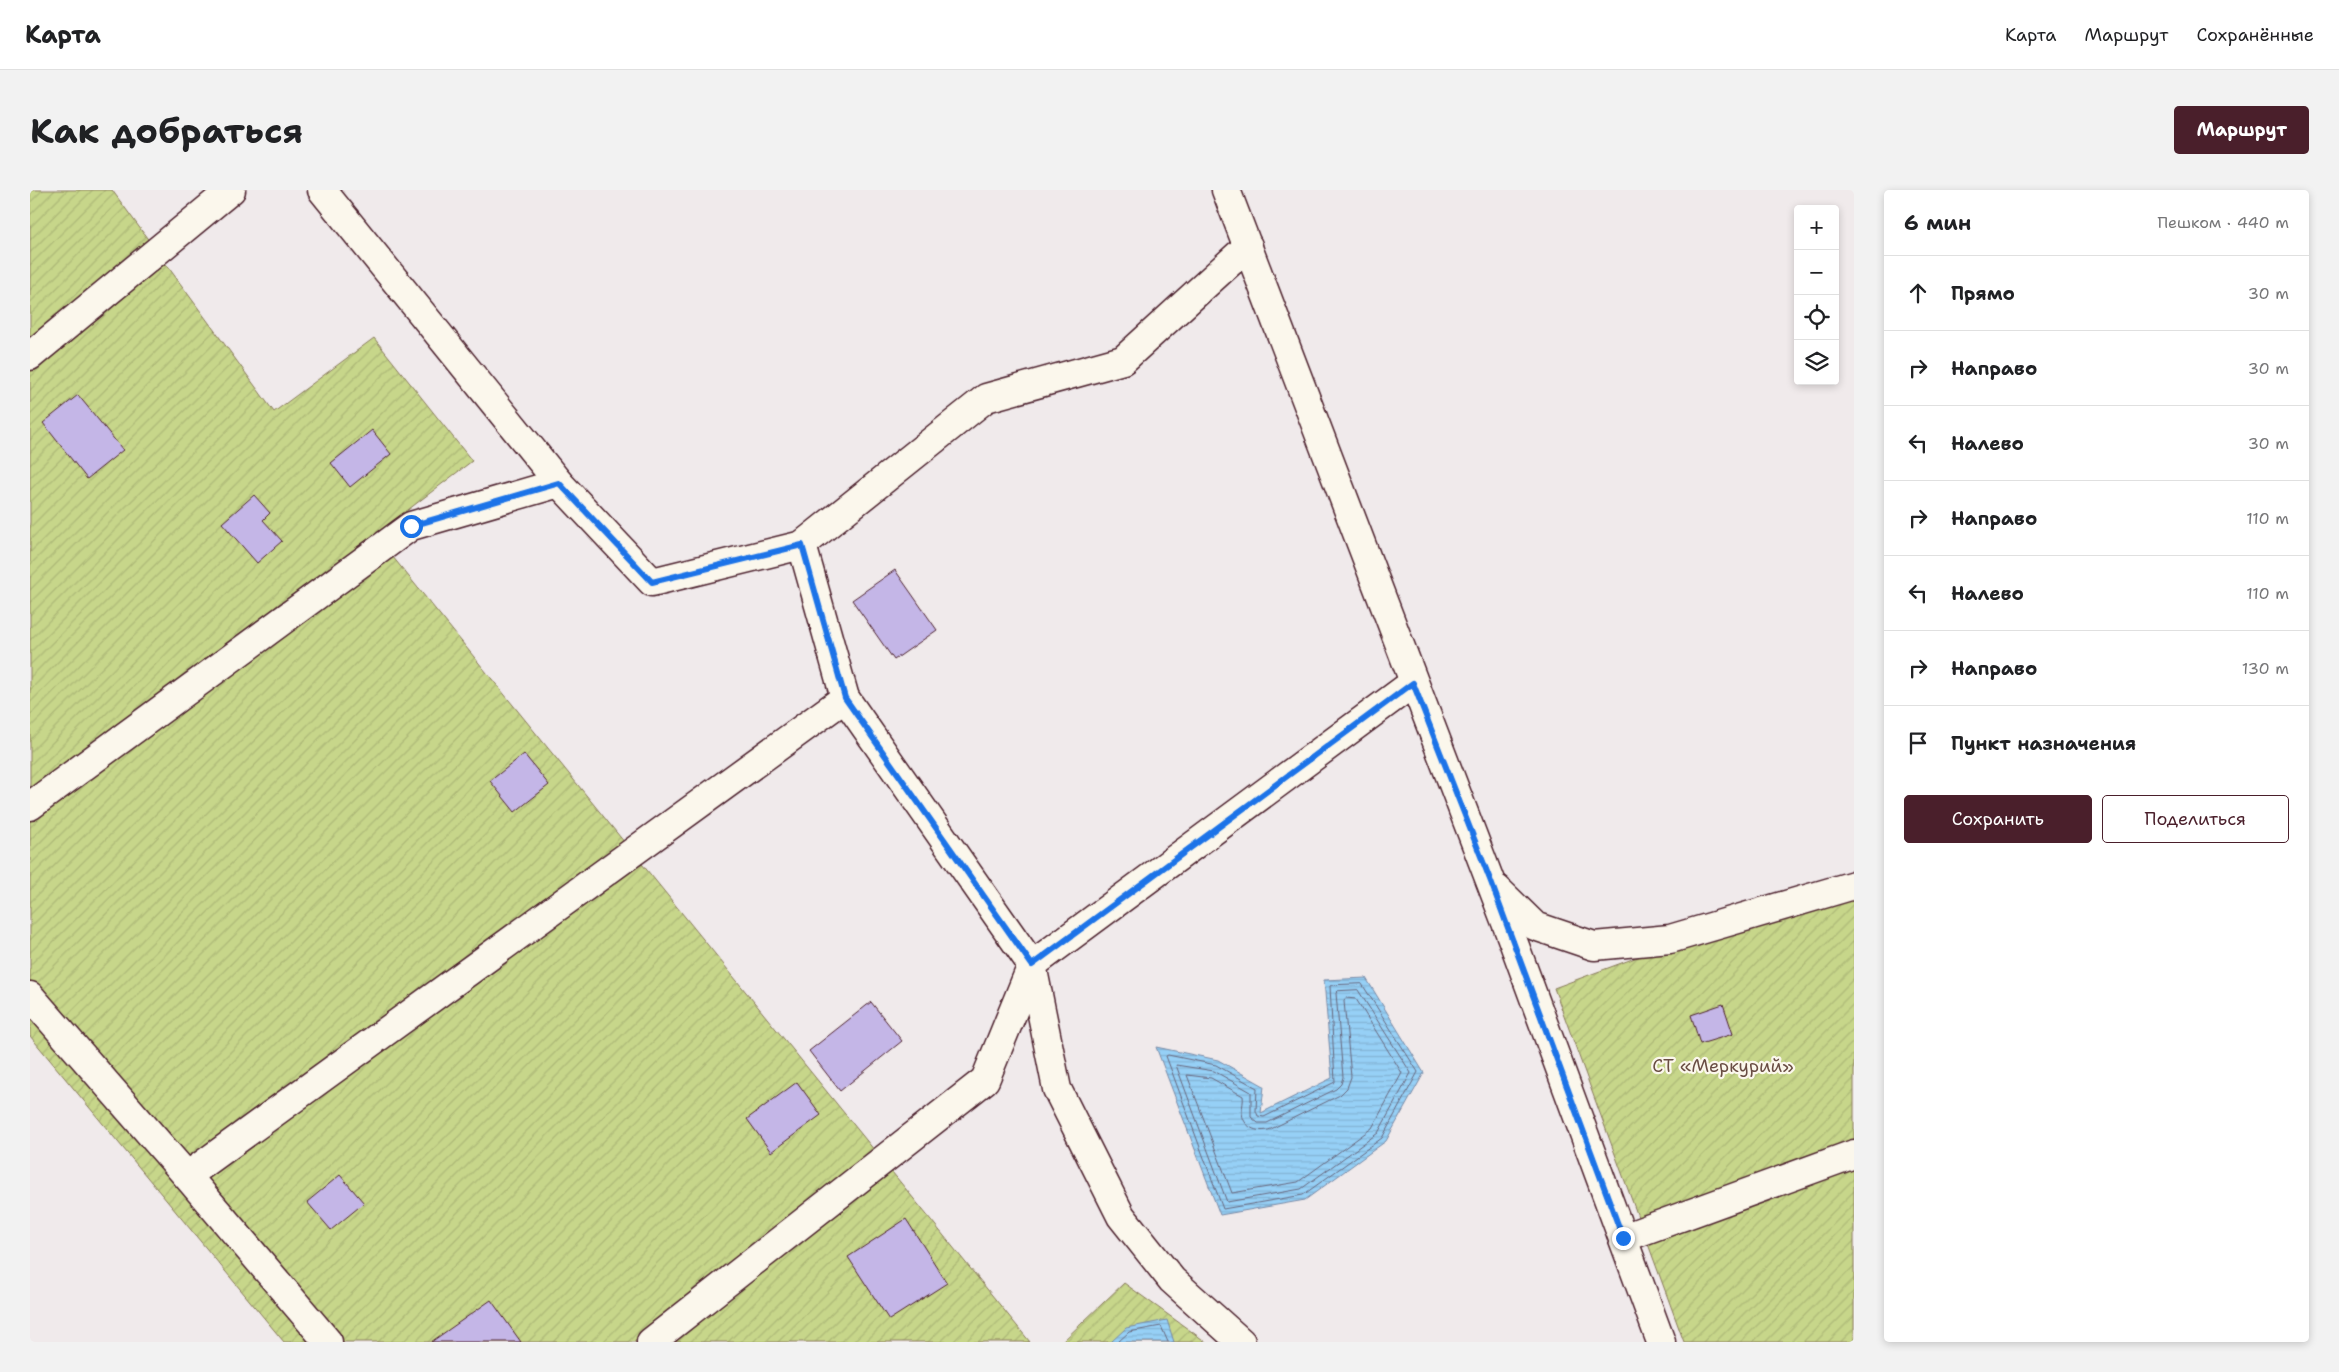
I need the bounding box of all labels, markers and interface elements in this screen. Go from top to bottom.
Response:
text: Карта [25,19,101,51]
text: Карта [2005,23,2056,47]
text: Маршрут [2084,23,2168,47]
text: Сохранённые [2196,23,2314,47]
button: Маршрут [2174,106,2309,154]
text: Как добраться [30,107,303,154]
map controls [1794,205,1839,385]
button: + [1794,205,1839,250]
text: 6 мин [1904,209,1971,237]
text: Пешком · 440 m [2157,212,2289,233]
button: − [1794,250,1839,295]
icon: ahead [1904,279,1932,307]
text: Прямо [1951,281,2015,306]
text: 30 m [2248,283,2289,304]
button: locate [1794,295,1839,340]
button: layers [1794,340,1839,385]
icon: right [1904,354,1932,382]
text: Направо [1951,356,2037,381]
text: 30 m [2248,358,2289,379]
icon: left [1904,429,1932,457]
text: Налево [1951,431,2024,456]
text: 30 m [2248,433,2289,454]
icon: right [1904,504,1932,532]
text: Направо [1951,506,2037,531]
text: 110 m [2246,508,2289,529]
route start [400,515,423,538]
icon: left [1904,579,1932,607]
text: Налево [1951,581,2024,606]
text: 110 m [2246,583,2289,604]
icon: right [1904,654,1932,682]
text: Направо [1951,656,2037,681]
text: 130 m [2242,658,2289,679]
icon: arrive [1904,729,1932,757]
text: Пункт назначения [1951,731,2136,756]
button: Сохранить [1904,795,2092,843]
button: Поделиться [2102,795,2289,843]
park label: СТ «Меркурий» [1652,1054,1794,1078]
route end [1612,1227,1635,1250]

